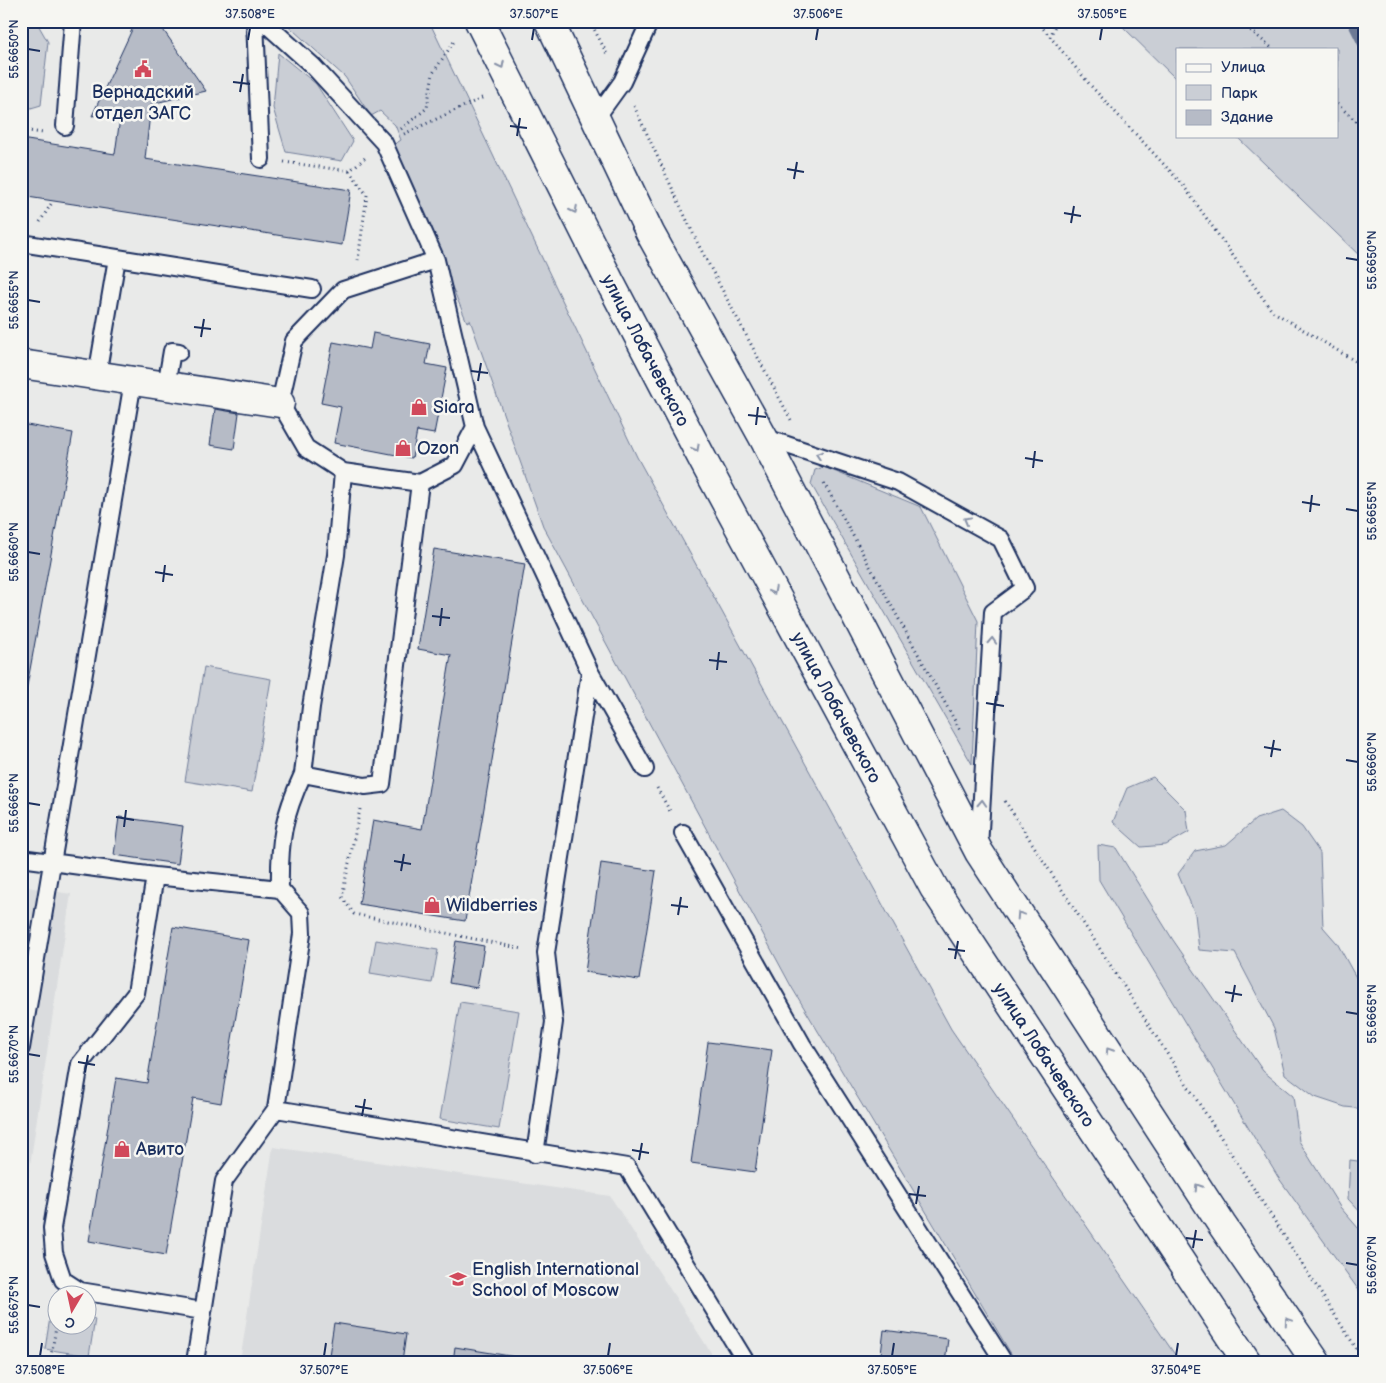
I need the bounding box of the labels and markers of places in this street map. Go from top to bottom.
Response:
public building icon: Вернадский отдел ЗАГС [133,59,153,79]
place label: Вернадский отдел ЗАГС [92,82,194,124]
shop icon: Siara [409,397,429,417]
place label: Siara [433,397,475,418]
shop icon: Ozon [393,438,413,458]
place label: Ozon [417,438,459,459]
shop icon: Wildberries [422,895,442,915]
place label: Wildberries [446,895,538,916]
shop icon: Авито [112,1139,132,1159]
place label: Авито [135,1139,184,1160]
place label: English International School of Moscow [472,1259,639,1301]
school or university icon: English International School of Moscow [448,1269,468,1289]

